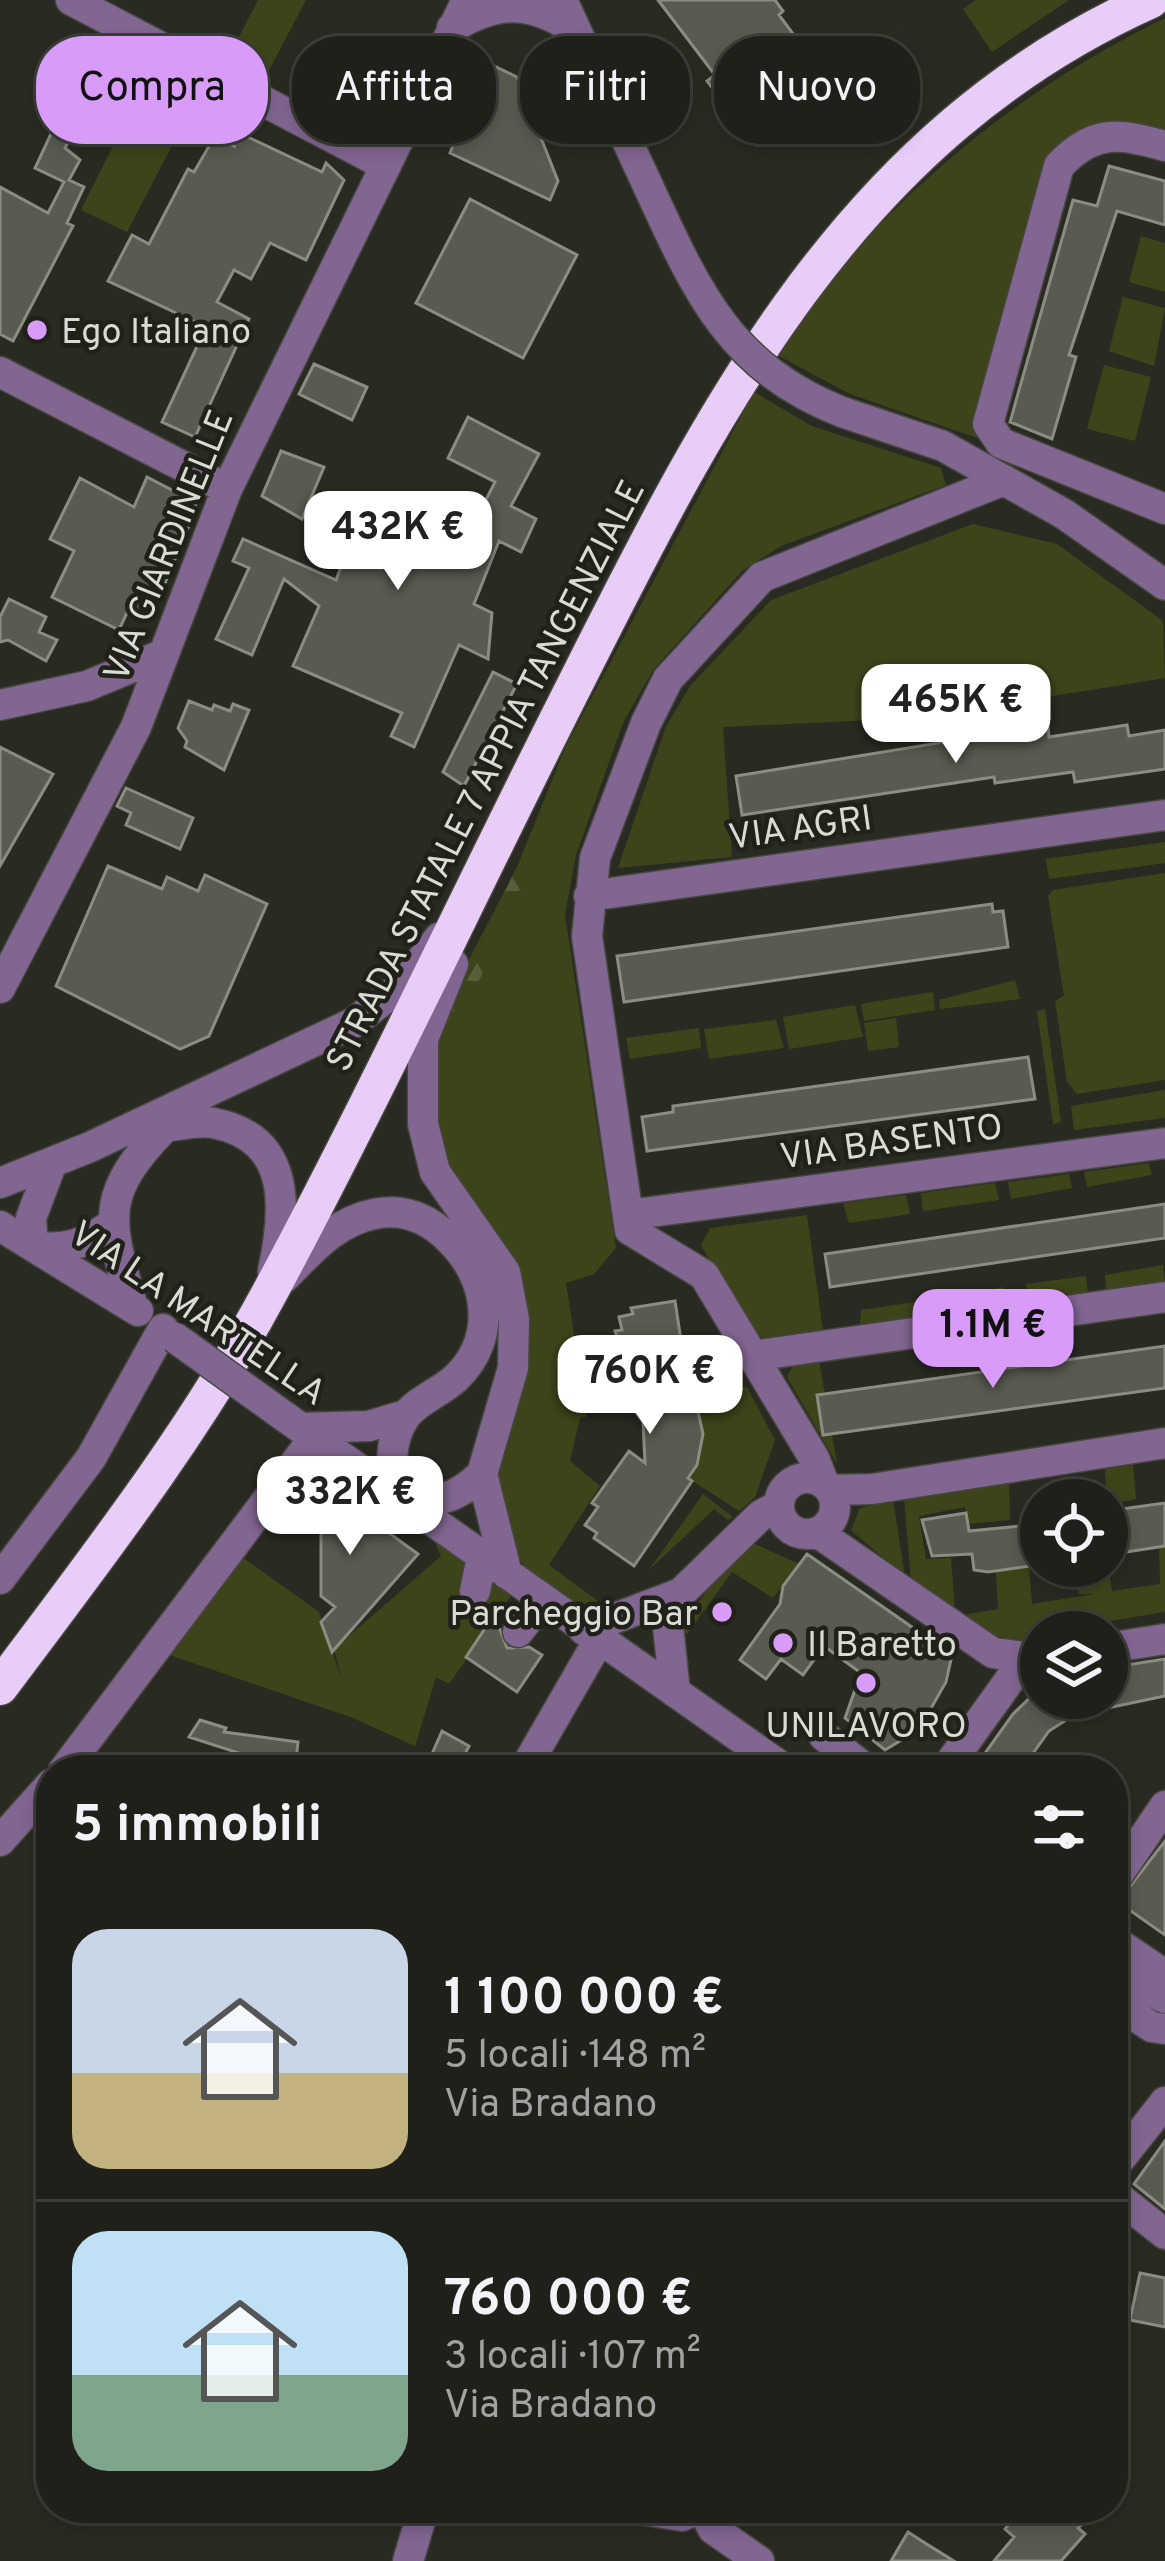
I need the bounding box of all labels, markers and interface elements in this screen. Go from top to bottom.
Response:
chip: Compra [36,36,268,144]
chip: Affitta [292,36,496,144]
chip: Filtri [520,36,690,144]
chip: Nuovo [714,36,920,144]
place label: Ego Italiano [61,311,251,357]
marker: Ego Italiano [24,317,50,343]
street label: VIA GIARDINELLE [95,404,246,689]
street label: STRADA STATALE 7 APPIA TANGENZIALE [318,473,657,1080]
pin: 432K € [300,491,496,593]
text: 432K € [331,505,465,554]
pin: 465K € [858,664,1054,766]
text: 465K € [889,678,1023,727]
street label: VIA AGRI [726,797,875,863]
street label: VIA BASENTO [777,1106,1006,1182]
street label: VIA LA MARTELLA [60,1213,334,1418]
pin: 1.1M € [895,1289,1091,1391]
text: 1.1M € [940,1303,1046,1352]
pin: 760K € [552,1335,748,1437]
text: 760K € [585,1349,715,1398]
pin: 332K € [252,1456,448,1558]
text: 332K € [284,1470,416,1519]
map controls [1020,1479,1128,1719]
button: locate [1020,1479,1128,1587]
place label: Parcheggio Bar [449,1593,698,1639]
marker: Parcheggio Bar [709,1599,735,1625]
button: layers [1020,1611,1128,1719]
place label: Il Baretto [807,1624,957,1670]
marker: Il Baretto [770,1630,796,1656]
marker: UNILAVORO [853,1670,879,1696]
place label: UNILAVORO [765,1705,967,1751]
icon: filters [1026,1794,1092,1860]
text: 5 immobili [72,1795,322,1860]
text: 1 100 000 € [444,1968,724,2033]
icon: home [168,1977,312,2121]
text: 5 locali · 148 m² [444,2033,706,2082]
text: Via Bradano [444,2082,657,2131]
text: 760 000 € [444,2269,693,2334]
icon: home [168,2279,312,2423]
text: 3 locali · 107 m² [444,2334,701,2383]
text: Via Bradano [444,2383,657,2432]

